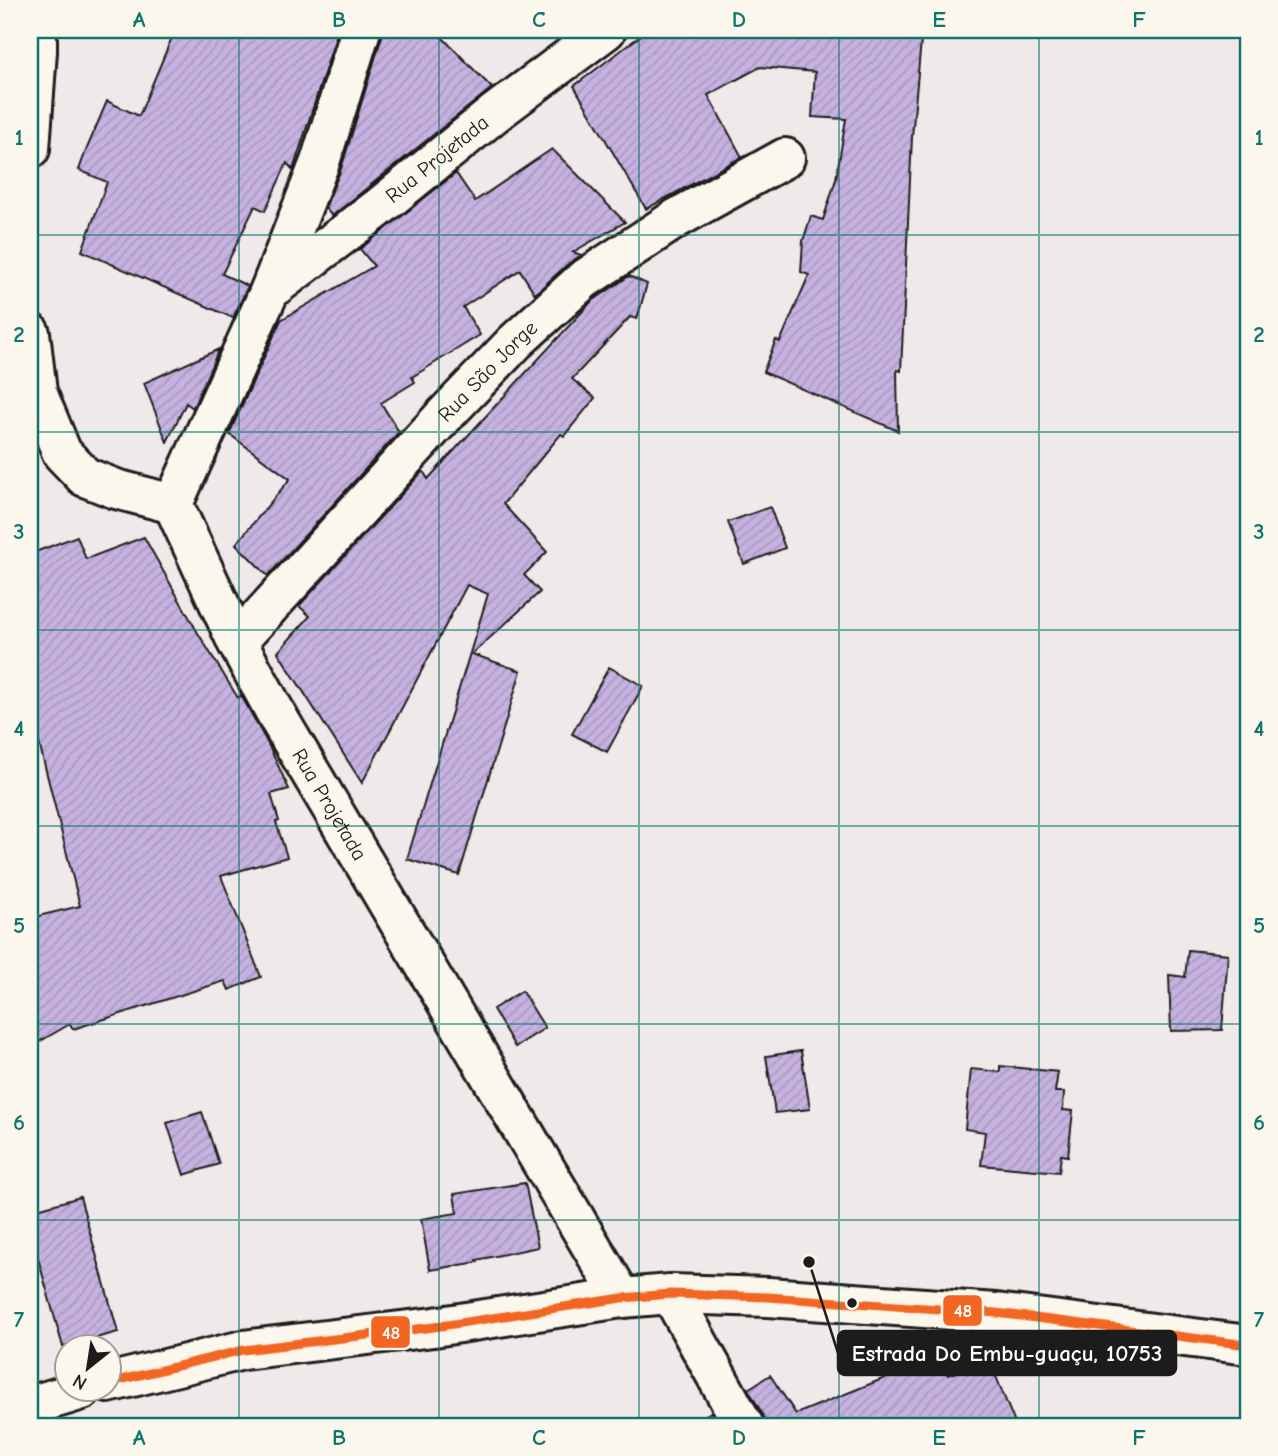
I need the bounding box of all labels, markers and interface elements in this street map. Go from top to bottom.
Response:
text: A [133,6,146,33]
text: B [332,6,346,33]
text: C [532,6,546,33]
text: D [732,6,746,33]
text: E [932,6,946,33]
text: F [1132,6,1146,33]
street label: Rua Projetada [381,110,493,208]
text: 1 [14,124,24,151]
text: 1 [1254,124,1264,151]
street label: Rua São Jorge [433,316,542,427]
text: 2 [13,321,25,348]
text: 2 [1253,321,1265,348]
text: 3 [13,518,25,545]
text: 3 [1253,518,1265,545]
text: 4 [14,715,25,742]
text: 4 [1254,715,1265,742]
street label: Rua Projetada [287,744,372,865]
text: 5 [13,912,25,939]
text: 5 [1253,912,1265,939]
text: 6 [13,1109,25,1136]
text: 6 [1253,1109,1265,1136]
line badge: 48 [942,1294,983,1327]
unlabelled marker [845,1296,859,1310]
text: 48 [954,1300,972,1322]
text: 7 [14,1306,25,1333]
text: 7 [1254,1306,1265,1333]
line badge: 48 [370,1315,411,1349]
text: 48 [382,1322,400,1344]
callout: Estrada Do Embu-guaçu, 10753 [838,1331,1176,1375]
north arrow [52,1334,122,1404]
text: Estrada Do Embu-guaçu, 10753 [852,1340,1162,1367]
text: N [69,1369,91,1394]
text: A [133,1424,146,1451]
text: B [332,1424,346,1451]
text: C [532,1424,546,1451]
text: D [732,1424,746,1451]
text: E [932,1424,946,1451]
text: F [1132,1424,1146,1451]

